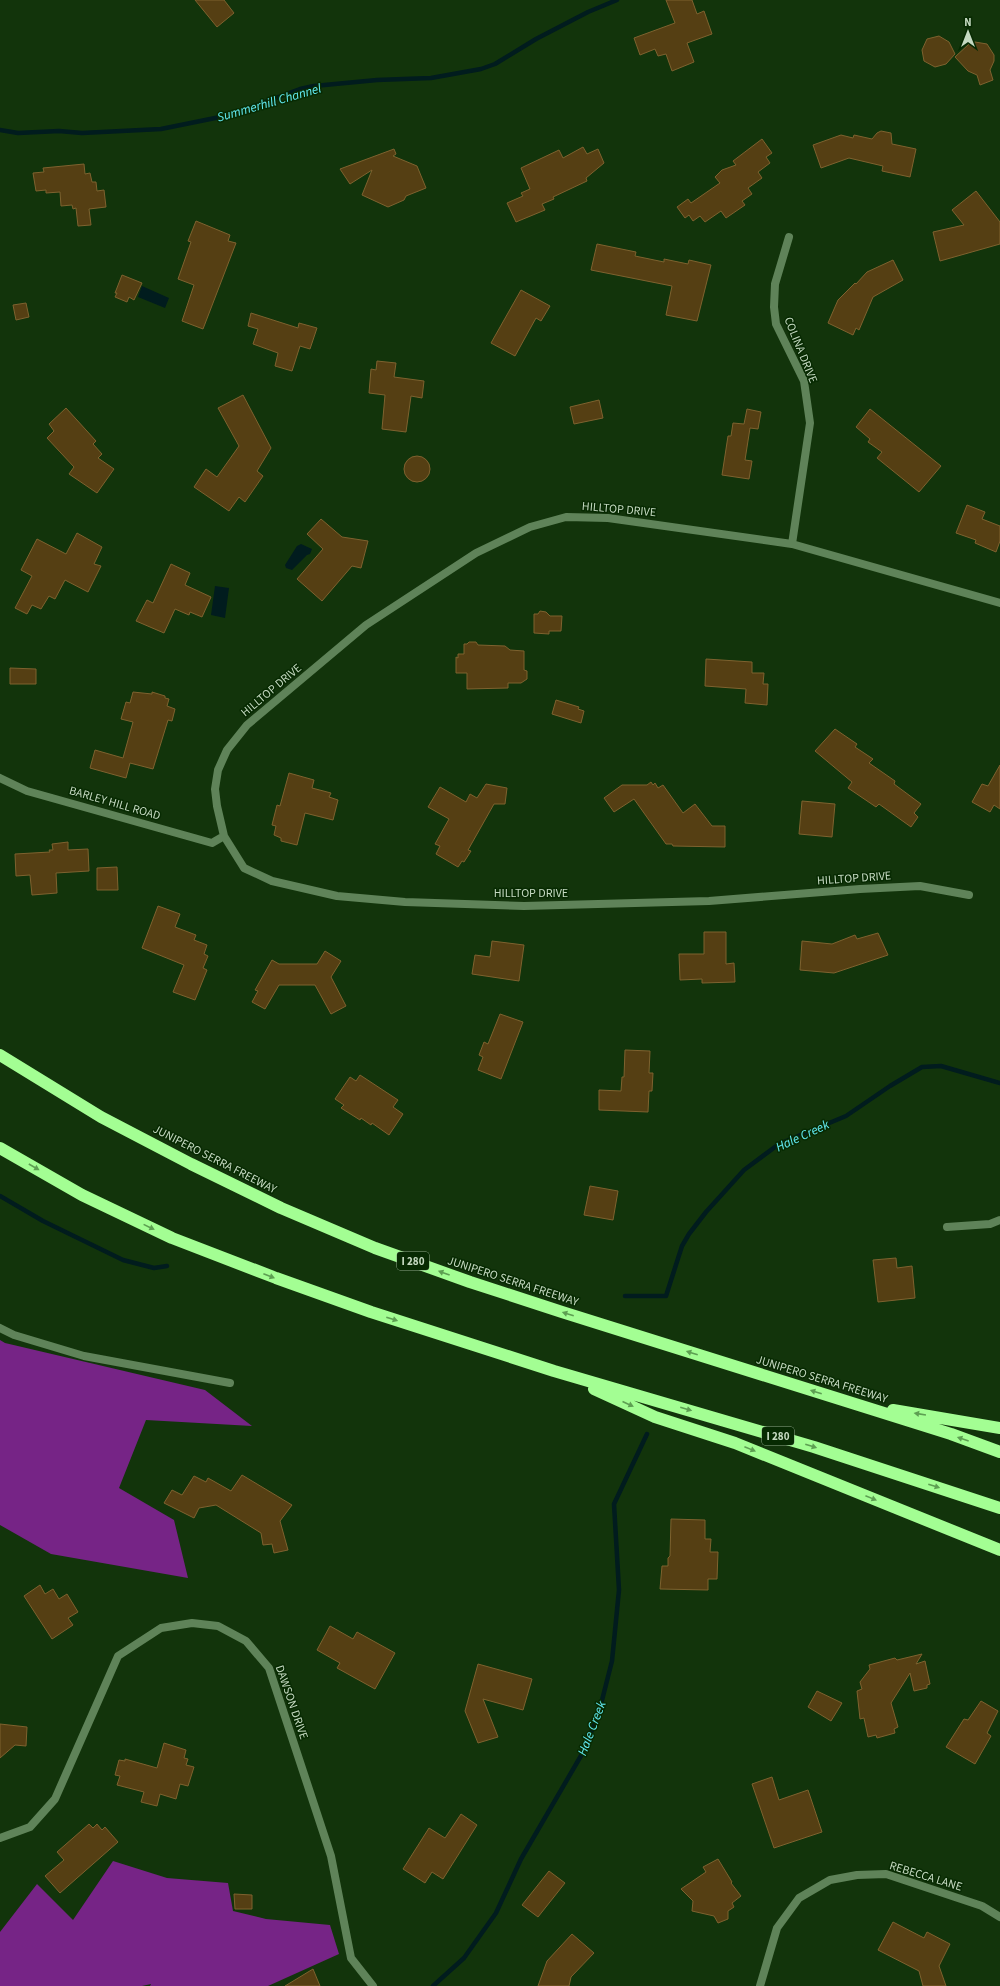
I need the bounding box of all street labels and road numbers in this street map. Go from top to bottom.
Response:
street label: COLINA DRIVE [780,315,822,386]
street label: HILLTOP DRIVE [581,498,657,521]
street label: HILLTOP DRIVE [237,660,305,721]
street label: BARLEY HILL ROAD [67,782,163,825]
street label: HILLTOP DRIVE [816,867,892,890]
street label: HILLTOP DRIVE [494,885,568,902]
street label: JUNIPERO SERRA FREEWAY [150,1121,280,1198]
road number: I 280 [397,1252,429,1270]
street label: JUNIPERO SERRA FREEWAY [445,1252,581,1311]
street label: JUNIPERO SERRA FREEWAY [754,1351,890,1408]
road number: I 280 [762,1427,794,1445]
street label: DAWSON DRIVE [271,1663,312,1742]
street label: REBECCA LANE [887,1857,964,1896]

